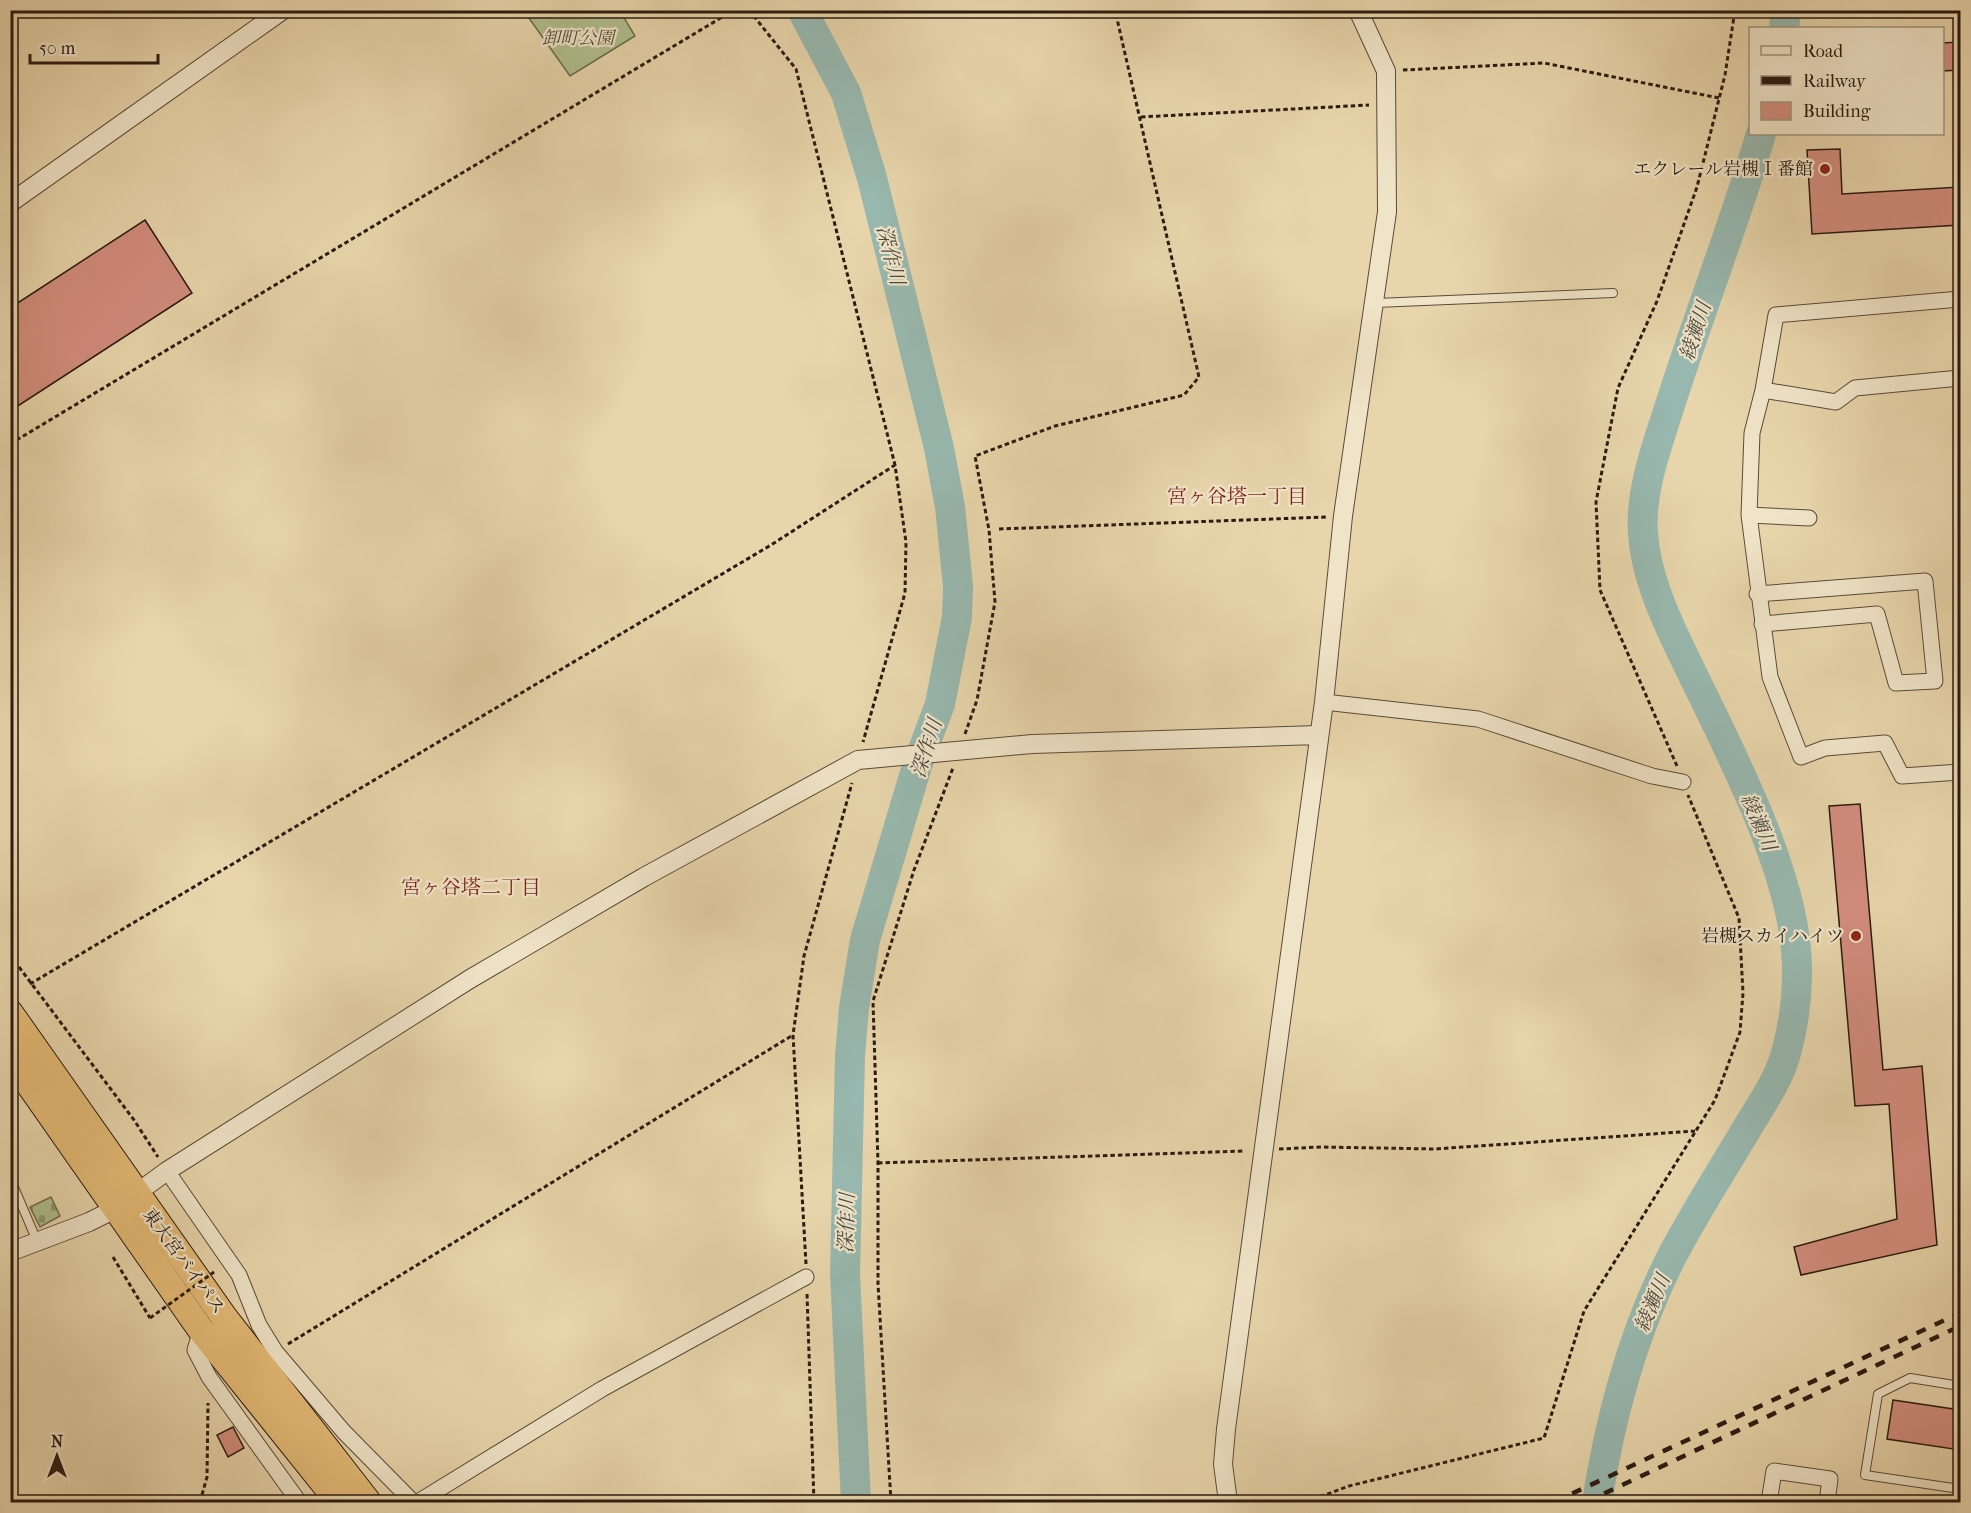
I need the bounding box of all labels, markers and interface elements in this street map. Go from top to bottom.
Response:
scale bar [30,27,158,65]
legend [1749,27,1944,135]
park label: 卸町公園 [542,28,617,49]
text: 50 m [39,38,76,59]
text: Road [1803,41,1843,62]
text: Railway [1803,71,1867,92]
text: Building [1803,101,1871,122]
place label: エクレール岩槻Ⅰ番館 [1633,159,1813,180]
marker: エクレール岩槻Ⅰ番館 [1818,162,1832,176]
water label: 深作川 [872,223,909,289]
water label: 綾瀬川 [1675,297,1716,363]
district label: 宮ヶ谷塔一丁目 [1167,485,1307,508]
water label: 深作川 [906,714,947,780]
water label: 綾瀬川 [1736,790,1782,856]
district label: 宮ヶ谷塔二丁目 [401,876,541,899]
place label: 岩槻スカイハイツ [1701,926,1844,947]
marker: 岩槻スカイハイツ [1849,929,1863,943]
water label: 深作川 [834,1191,859,1253]
street label: 東大宮バイパス [138,1204,229,1318]
water label: 綾瀬川 [1630,1269,1676,1335]
north arrow [27,1426,87,1486]
text: N [51,1432,64,1451]

